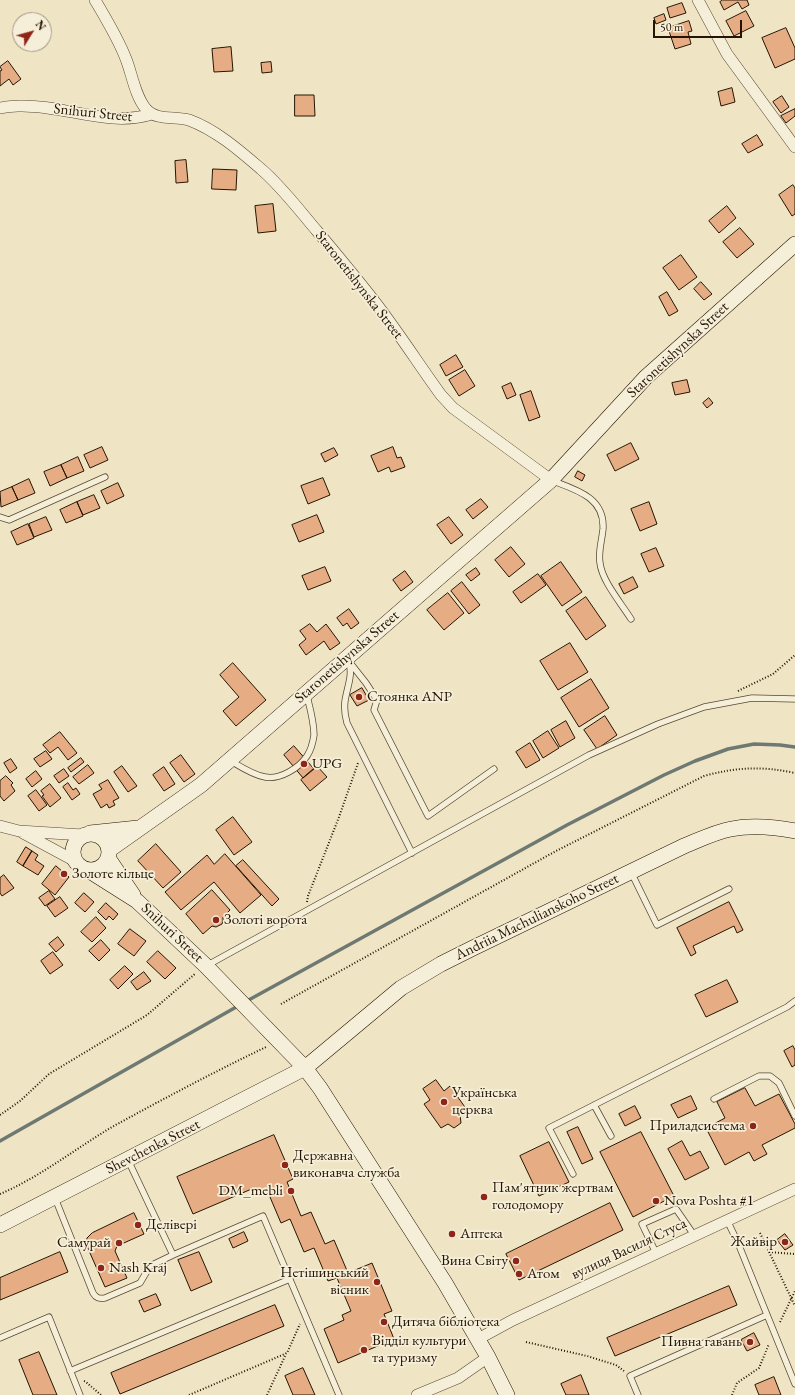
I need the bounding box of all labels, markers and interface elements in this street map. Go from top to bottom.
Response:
north arrow [12,12,52,52]
scale bar [655,12,744,38]
text: N [33,18,49,33]
text: 50 m [660,19,683,35]
street label: Snihuri Street [53,100,133,126]
street label: Staronetishynska Street [311,227,407,343]
street label: Staronetishynska Street [623,298,733,402]
street label: Staronetishynska Street [291,607,403,707]
place label: Стоянка ANP [367,688,452,706]
marker: Стоянка ANP [354,692,364,702]
place label: UPG [312,755,342,773]
marker: UPG [299,759,309,769]
place label: Золоте кільце [72,865,154,883]
marker: Золоте кільце [59,869,69,879]
street label: Andriia Machulianskoho Street [452,870,622,964]
street label: Snihuri Street [137,900,207,966]
place label: Золоті ворота [224,911,307,929]
marker: Золоті ворота [211,915,221,925]
place label: Українська церква [452,1084,517,1119]
marker: Українська церква [439,1097,449,1107]
street label: Shevchenka Street [103,1116,203,1178]
place label: Приладсистема [650,1117,745,1135]
marker: Приладсистема [748,1121,758,1131]
place label: Державна виконавча служба [293,1147,400,1182]
marker: Державна виконавча служба [280,1160,290,1170]
place label: Пам'ятник жертвам голодомору [492,1179,613,1214]
place label: DM_mebli [218,1182,283,1200]
marker: DM_mebli [286,1186,296,1196]
marker: Пам'ятник жертвам голодомору [479,1192,489,1202]
place label: Nova Poshta #1 [664,1192,754,1210]
marker: Nova Poshta #1 [651,1196,661,1206]
street label: вулиця Василя Стуса [568,1214,690,1284]
place label: Делівері [146,1216,197,1234]
marker: Делівері [133,1220,143,1230]
place label: Аптека [460,1225,503,1243]
marker: Аптека [447,1229,457,1239]
place label: Жайвір [731,1233,777,1251]
place label: Самурай [57,1234,111,1252]
marker: Жайвір [780,1237,790,1247]
marker: Самурай [114,1238,124,1248]
place label: Вина Світу [441,1252,508,1270]
marker: Вина Світу [511,1256,521,1266]
place label: Nash Kraj [109,1259,167,1277]
marker: Nash Kraj [96,1263,106,1273]
place label: Нетішинський вісник [280,1264,369,1299]
place label: Атом [527,1265,560,1283]
marker: Атом [514,1269,524,1279]
marker: Нетішинський вісник [372,1277,382,1287]
place label: Дитяча бібліотека [392,1313,499,1331]
marker: Дитяча бібліотека [379,1317,389,1327]
place label: Відділ культури та туризму [372,1332,466,1367]
place label: Пивна гавань [661,1333,742,1351]
marker: Пивна гавань [745,1337,755,1347]
marker: Відділ культури та туризму [359,1345,369,1355]

